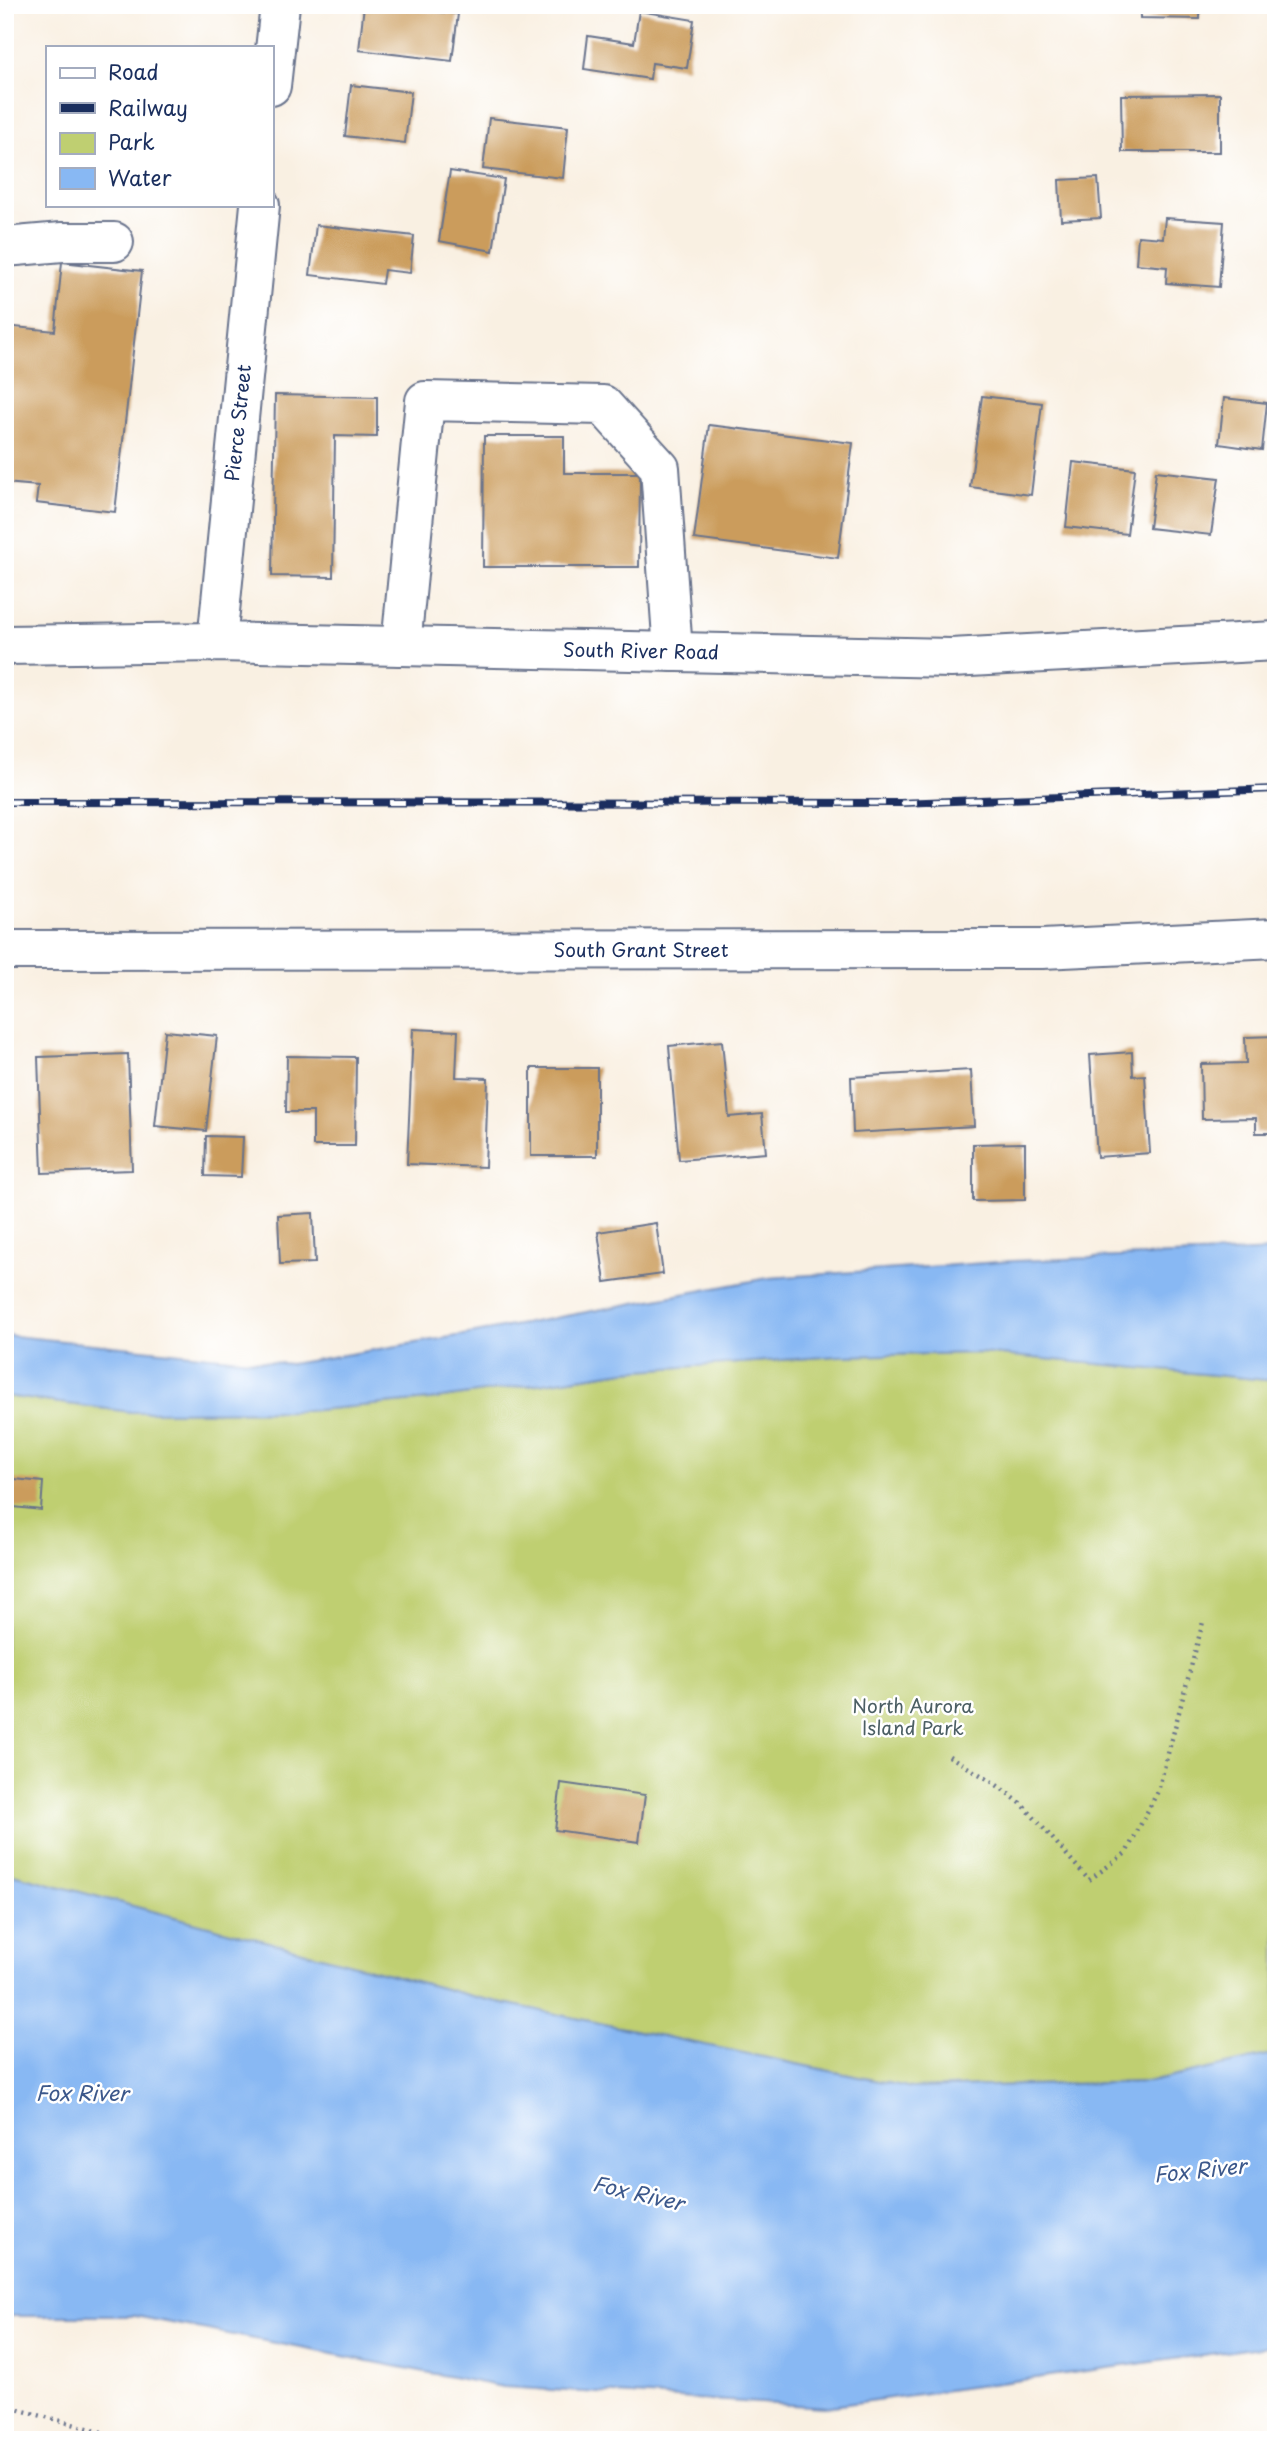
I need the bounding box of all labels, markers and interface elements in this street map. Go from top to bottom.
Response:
legend [46,46,273,206]
text: Road [108,55,159,87]
text: Railway [108,91,188,123]
text: Park [108,125,155,157]
text: Water [108,161,172,193]
street label: Pierce Street [217,363,257,483]
street label: South River Road [563,635,719,665]
street label: South Grant Street [553,935,729,963]
park label: North Aurora Island Park [852,1691,974,1741]
water label: Fox River [36,2076,131,2108]
water label: Fox River [1152,2148,1250,2190]
water label: Fox River [590,2166,690,2219]

